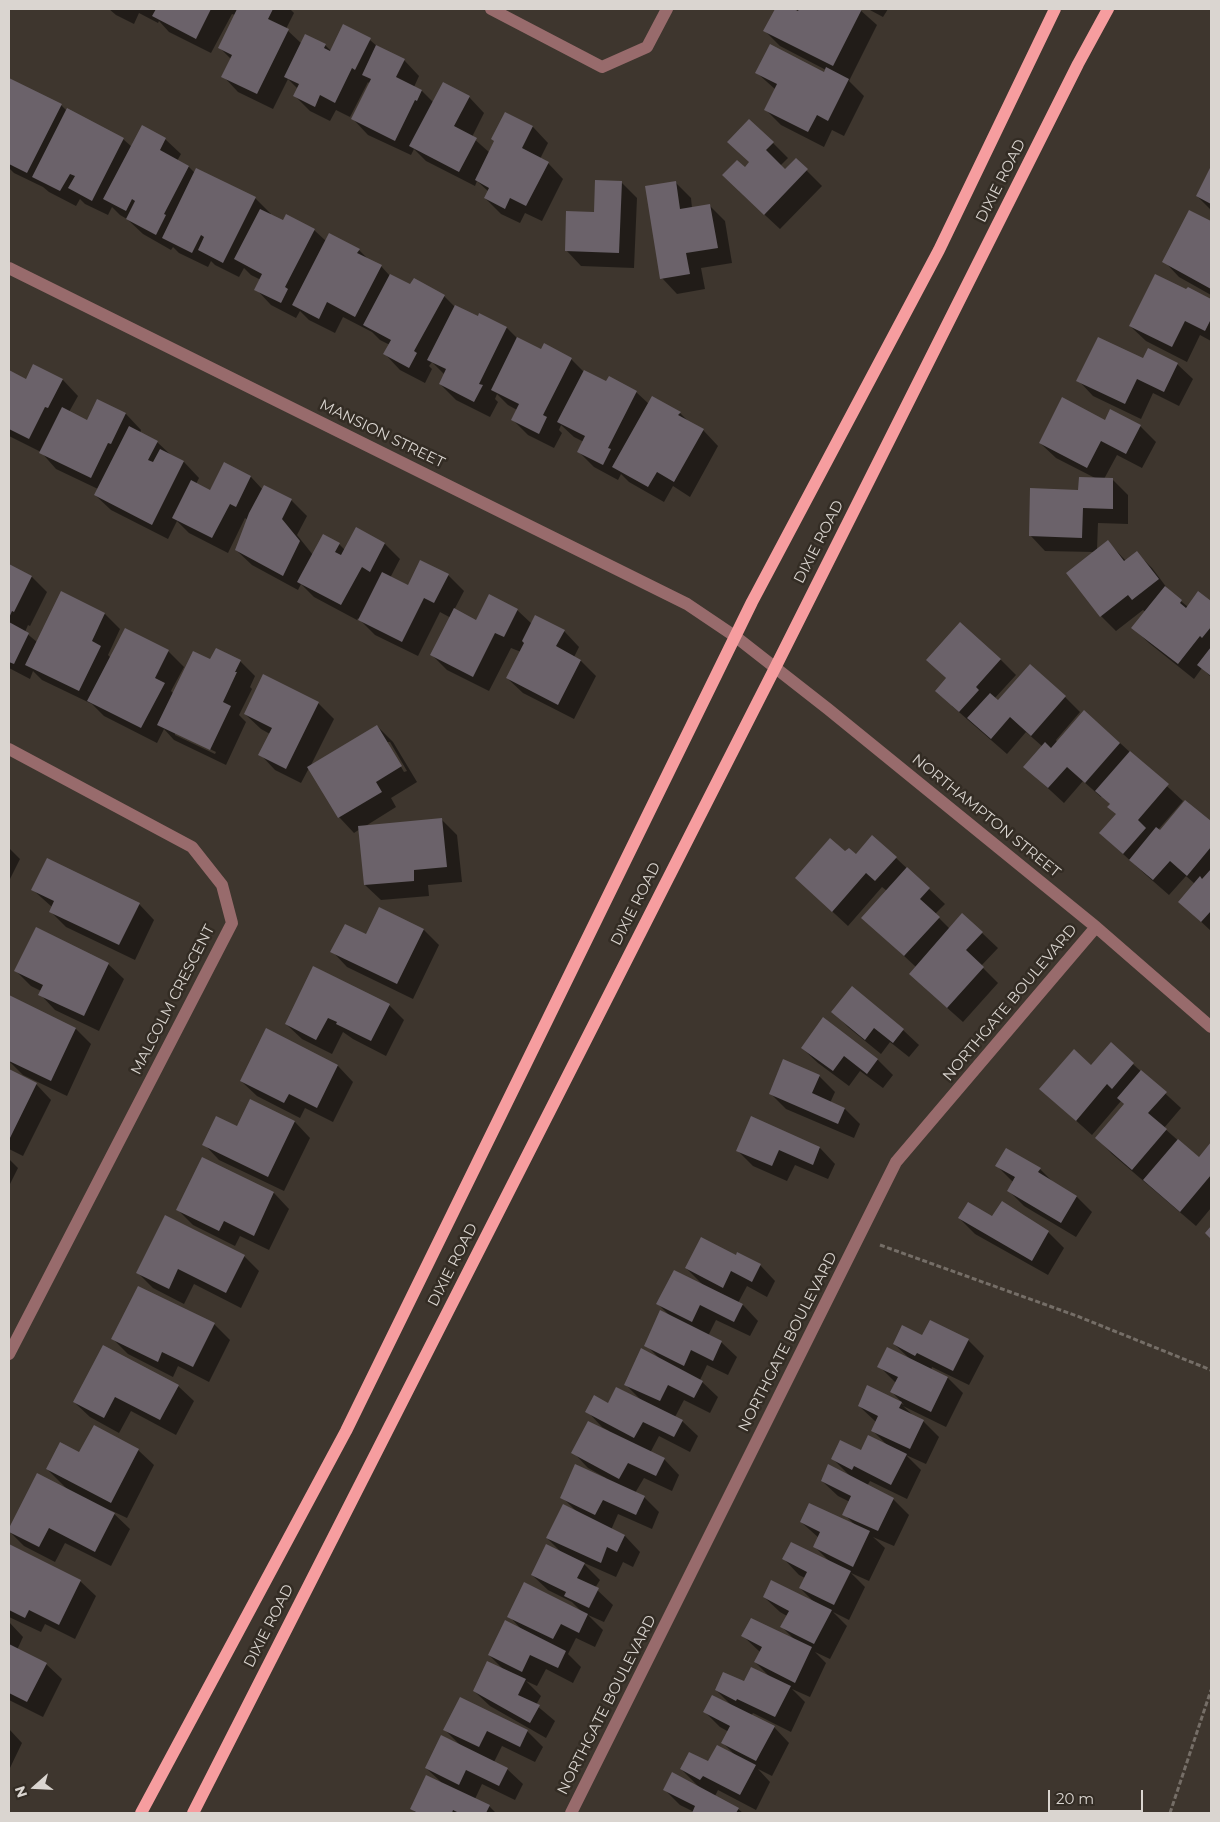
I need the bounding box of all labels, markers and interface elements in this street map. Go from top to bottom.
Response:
street label: DIXIE ROAD [972,136,1030,226]
street label: MANSION STREET [317,396,447,472]
street label: DIXIE ROAD [790,497,848,587]
street label: NORTHAMPTON STREET [908,750,1064,882]
street label: DIXIE ROAD [607,859,665,949]
street label: NORTHGATE BOULEVARD [939,921,1081,1085]
street label: MALCOLM CRESCENT [127,922,219,1078]
street label: DIXIE ROAD [424,1220,482,1310]
street label: NORTHGATE BOULEVARD [735,1249,841,1435]
street label: DIXIE ROAD [240,1581,298,1671]
street label: NORTHGATE BOULEVARD [554,1612,660,1798]
north arrow [10,1762,60,1812]
scale bar [1050,1780,1145,1812]
text: N [10,1784,31,1800]
text: 20 m [1056,1789,1094,1808]

